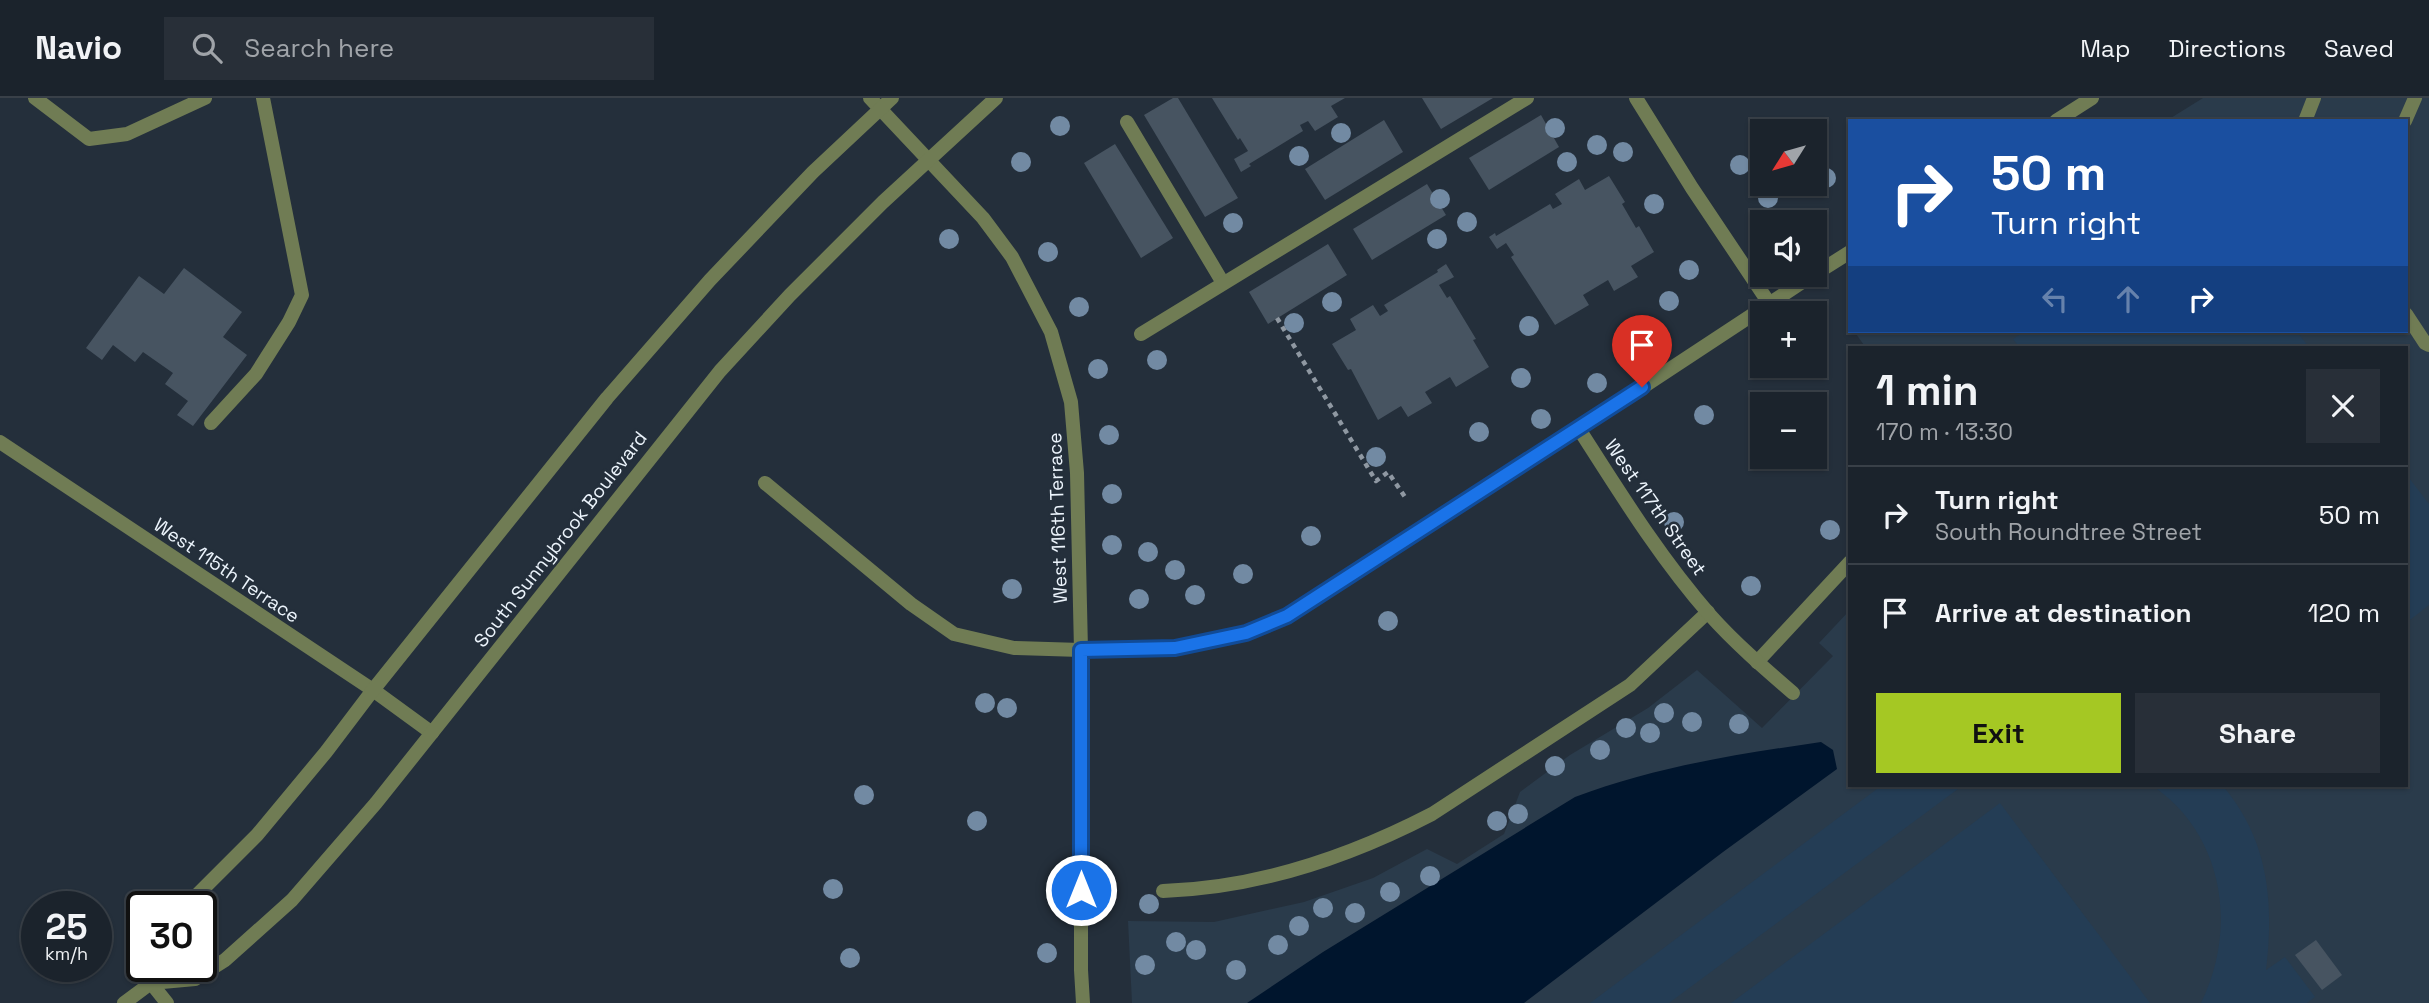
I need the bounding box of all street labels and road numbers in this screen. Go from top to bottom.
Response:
street label: South Sunnybrook Boulevard [468,426,653,652]
street label: West 116th Terrace [1042,432,1073,604]
street label: West 117th Street [1599,434,1712,580]
street label: West 115th Terrace [149,512,305,629]

